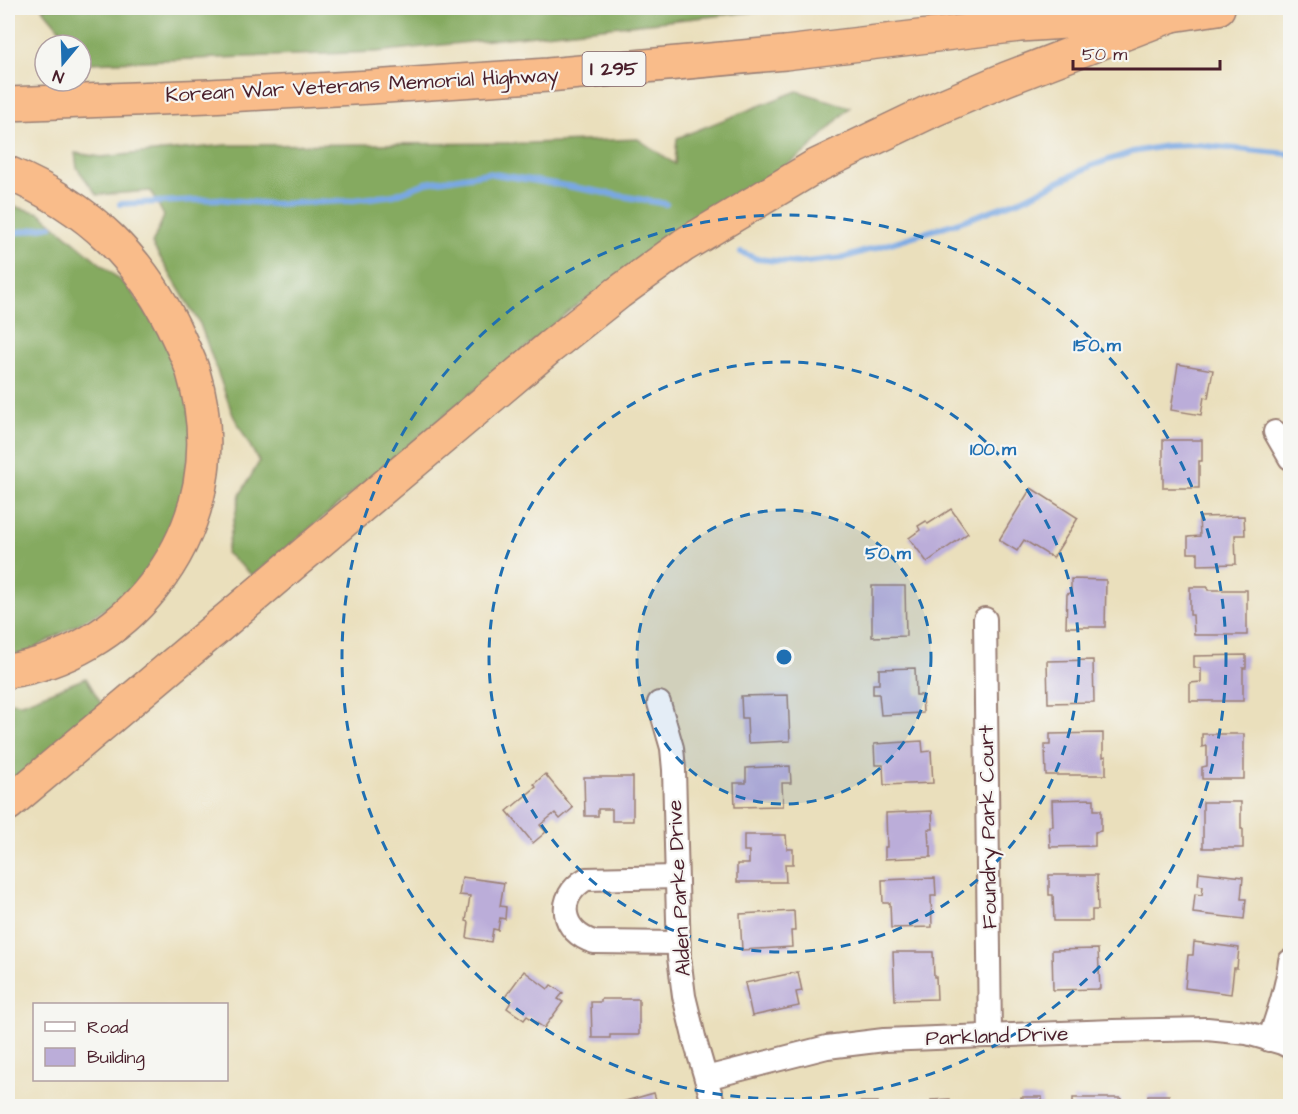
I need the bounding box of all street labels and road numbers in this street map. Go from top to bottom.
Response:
road number: I 295 [582,52,646,86]
street label: Korean War Veterans Memorial Highway [165,60,560,112]
street label: Foundry Park Court [972,724,1006,929]
street label: Alden Parke Drive [660,799,698,977]
street label: Parkland Drive [925,1019,1069,1053]

